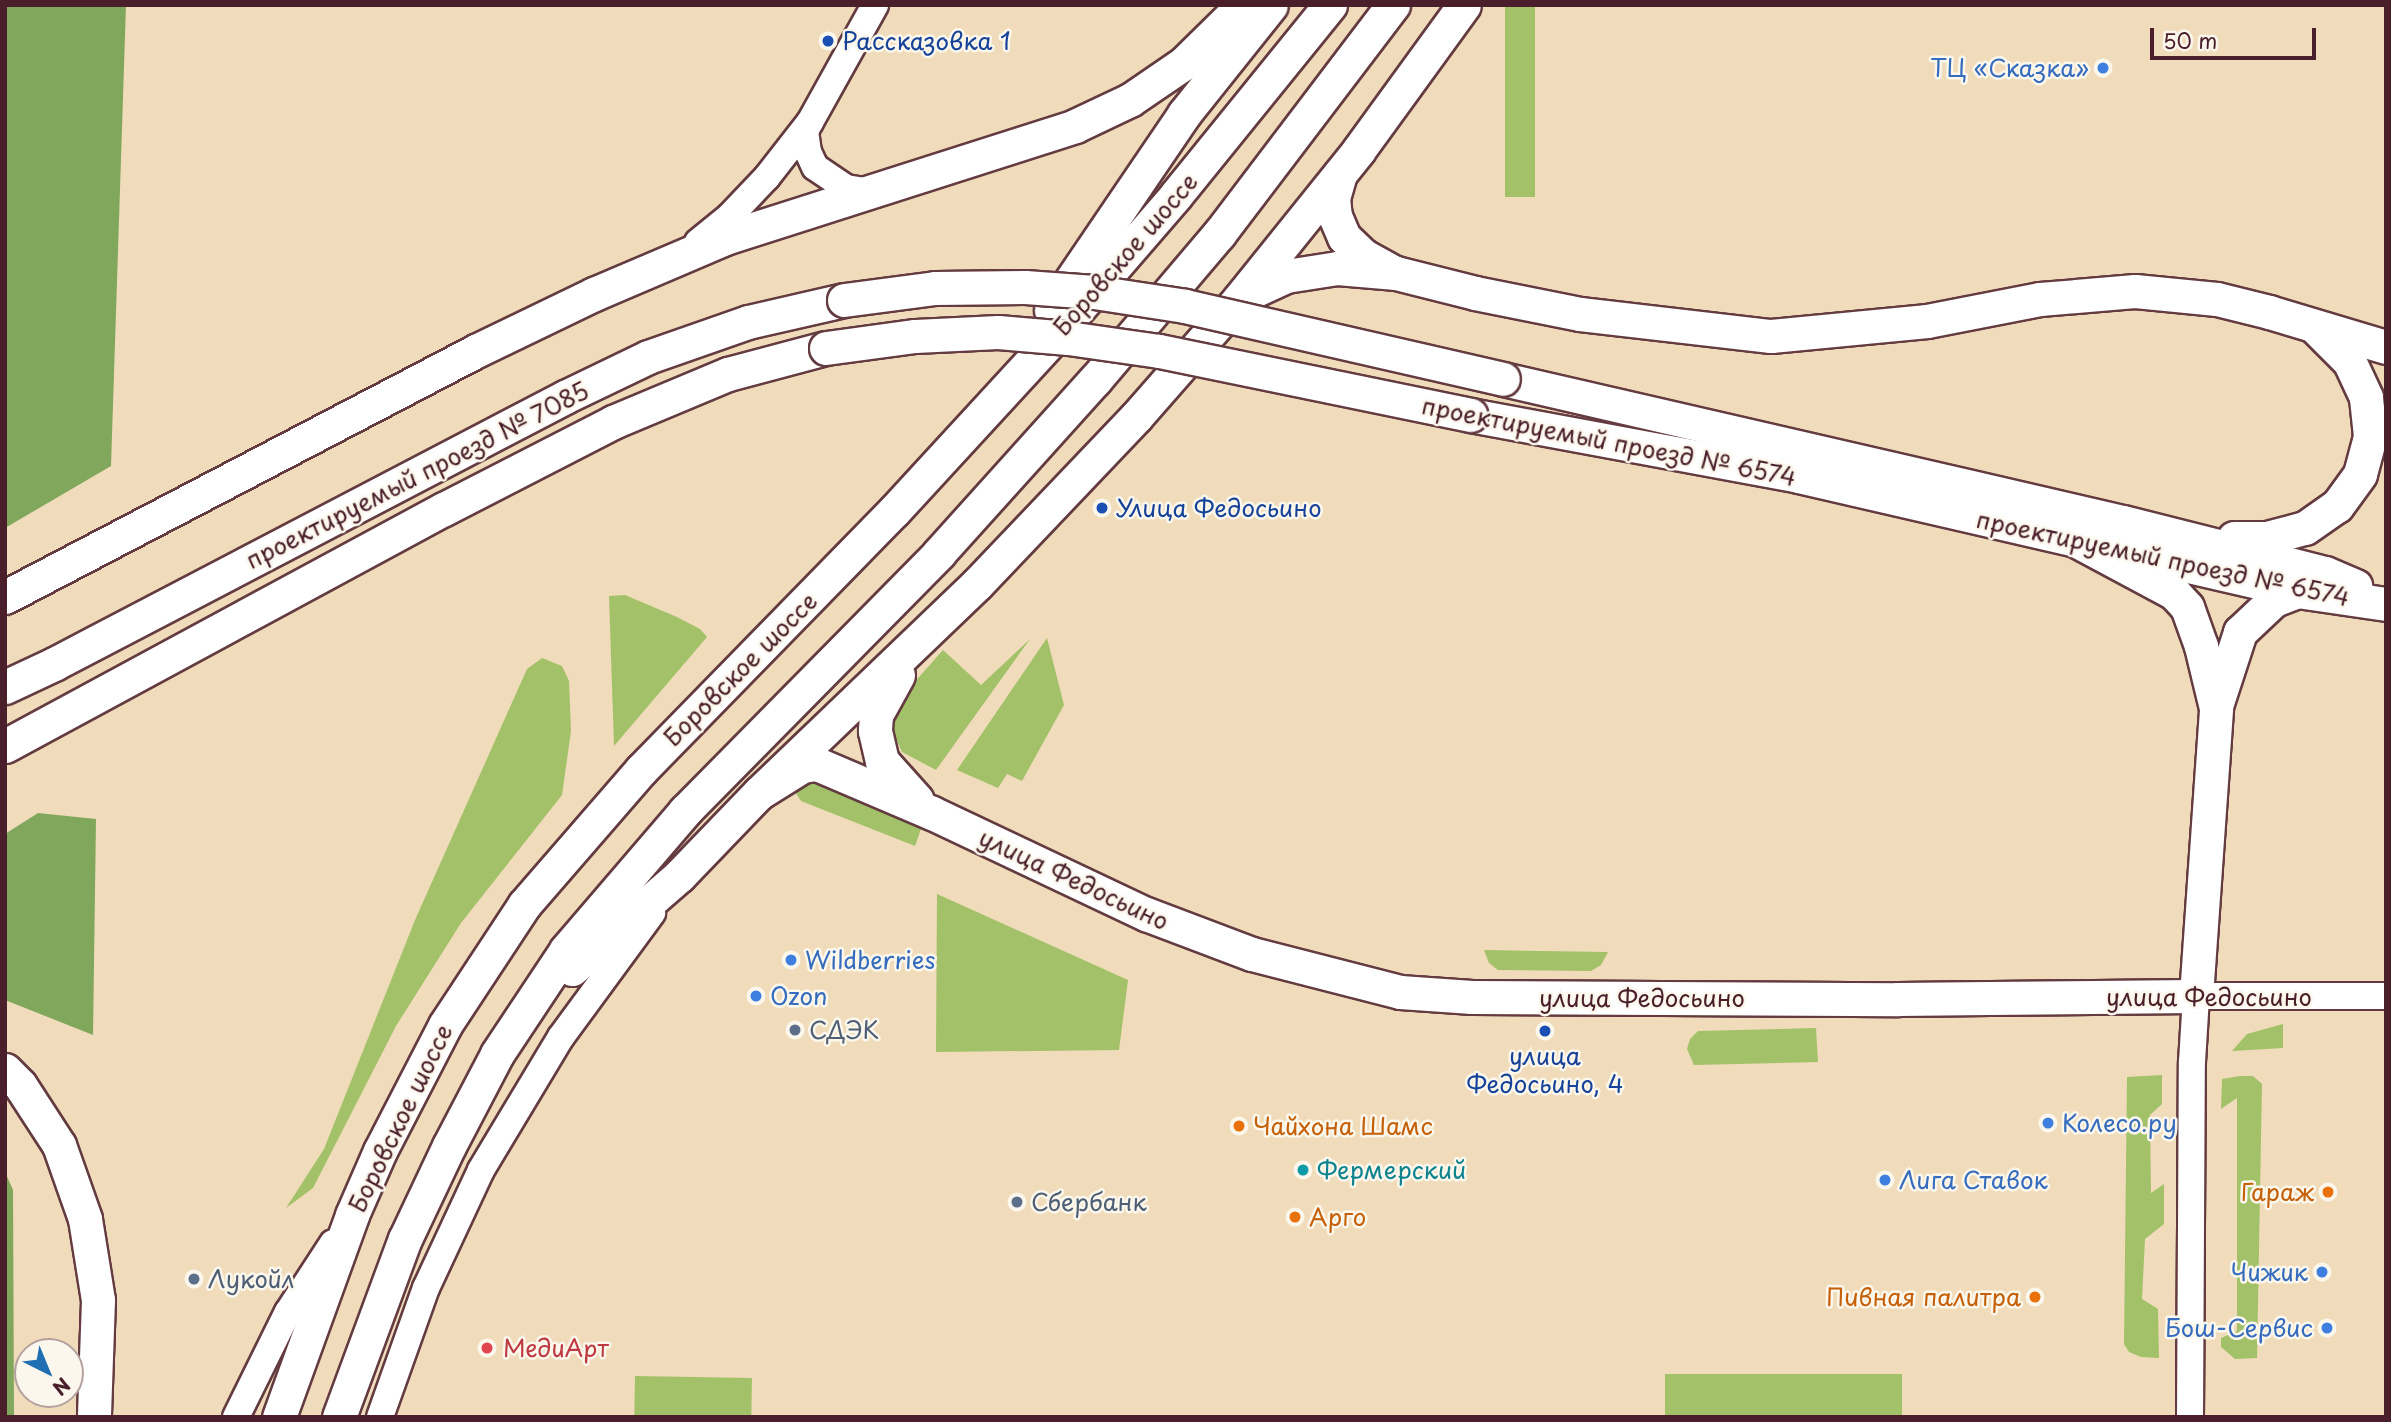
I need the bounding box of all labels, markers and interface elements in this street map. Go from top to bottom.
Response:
scale bar [2153,14,2319,58]
text: 50 m [2163,24,2217,56]
place label: Рассказовка 1 [842,27,1010,55]
marker: Рассказовка 1 [820,33,836,49]
place label: ТЦ «Сказка» [1930,54,2089,82]
marker: ТЦ «Сказка» [2095,60,2111,76]
street label: Боровское шоссе [1047,167,1203,341]
street label: проектируемый проезд № 7085 [240,375,594,575]
street label: проектируемый проезд № 6574 [1419,390,1799,492]
place label: Улица Федосьино [1116,494,1323,522]
marker: Улица Федосьино [1094,500,1110,516]
street label: проектируемый проезд № 6574 [1973,504,2353,612]
street label: Боровское шоссе [657,586,823,752]
street label: улица Федосьино [974,822,1174,936]
place label: Wildberries [805,946,935,974]
marker: Wildberries [783,952,799,968]
place label: Ozon [770,982,827,1010]
street label: улица Федосьино [2105,983,2313,1011]
street label: улица Федосьино [1538,984,1746,1012]
marker: Ozon [748,988,764,1004]
place label: СДЭК [809,1016,879,1044]
street label: Боровское шоссе [342,1020,458,1216]
marker: СДЭК [787,1022,803,1038]
marker: улица Федосьино, 4 [1537,1023,1553,1039]
place label: улица Федосьино, 4 [1467,1042,1623,1098]
place label: Колесо.ру [2062,1109,2177,1137]
place label: Чайхона Шамс [1253,1112,1434,1140]
marker: Колесо.ру [2040,1115,2056,1131]
marker: Чайхона Шамс [1231,1118,1247,1134]
place label: Фермерский [1317,1156,1466,1184]
marker: Фермерский [1295,1162,1311,1178]
place label: Лига Ставок [1899,1166,2050,1194]
marker: Лига Ставок [1877,1172,1893,1188]
place label: Гараж [2241,1178,2314,1206]
marker: Гараж [2320,1184,2336,1200]
place label: Сбербанк [1031,1188,1147,1216]
marker: Сбербанк [1009,1194,1025,1210]
place label: Арго [1309,1203,1366,1231]
marker: Арго [1287,1209,1303,1225]
place label: Чижик [2230,1258,2308,1286]
marker: Чижик [2314,1264,2330,1280]
place label: Лукойл [208,1265,294,1293]
marker: Лукойл [186,1271,202,1287]
place label: Пивная палитра [1825,1283,2021,1311]
marker: Пивная палитра [2027,1289,2043,1305]
place label: Бош-Сервис [2165,1314,2313,1342]
marker: Бош-Сервис [2319,1320,2335,1336]
place label: МедиАрт [503,1334,609,1362]
north arrow [14,1338,84,1408]
marker: МедиАрт [477,1338,497,1358]
text: N [47,1372,77,1402]

